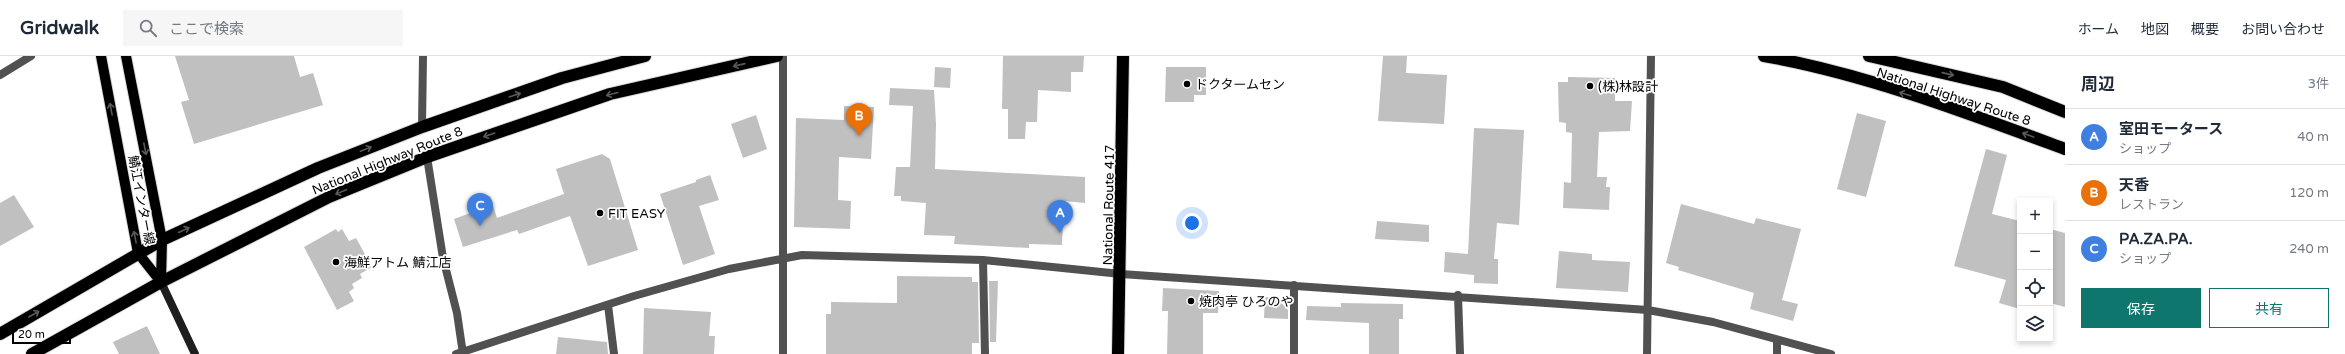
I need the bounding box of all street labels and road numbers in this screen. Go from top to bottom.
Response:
street label: National Highway Route 8 [1875,64,2033,129]
street label: National Highway Route 8 [310,123,465,199]
street label: National Route 417 [1100,145,1118,266]
street label: 鯖江インター線 [124,154,158,246]

